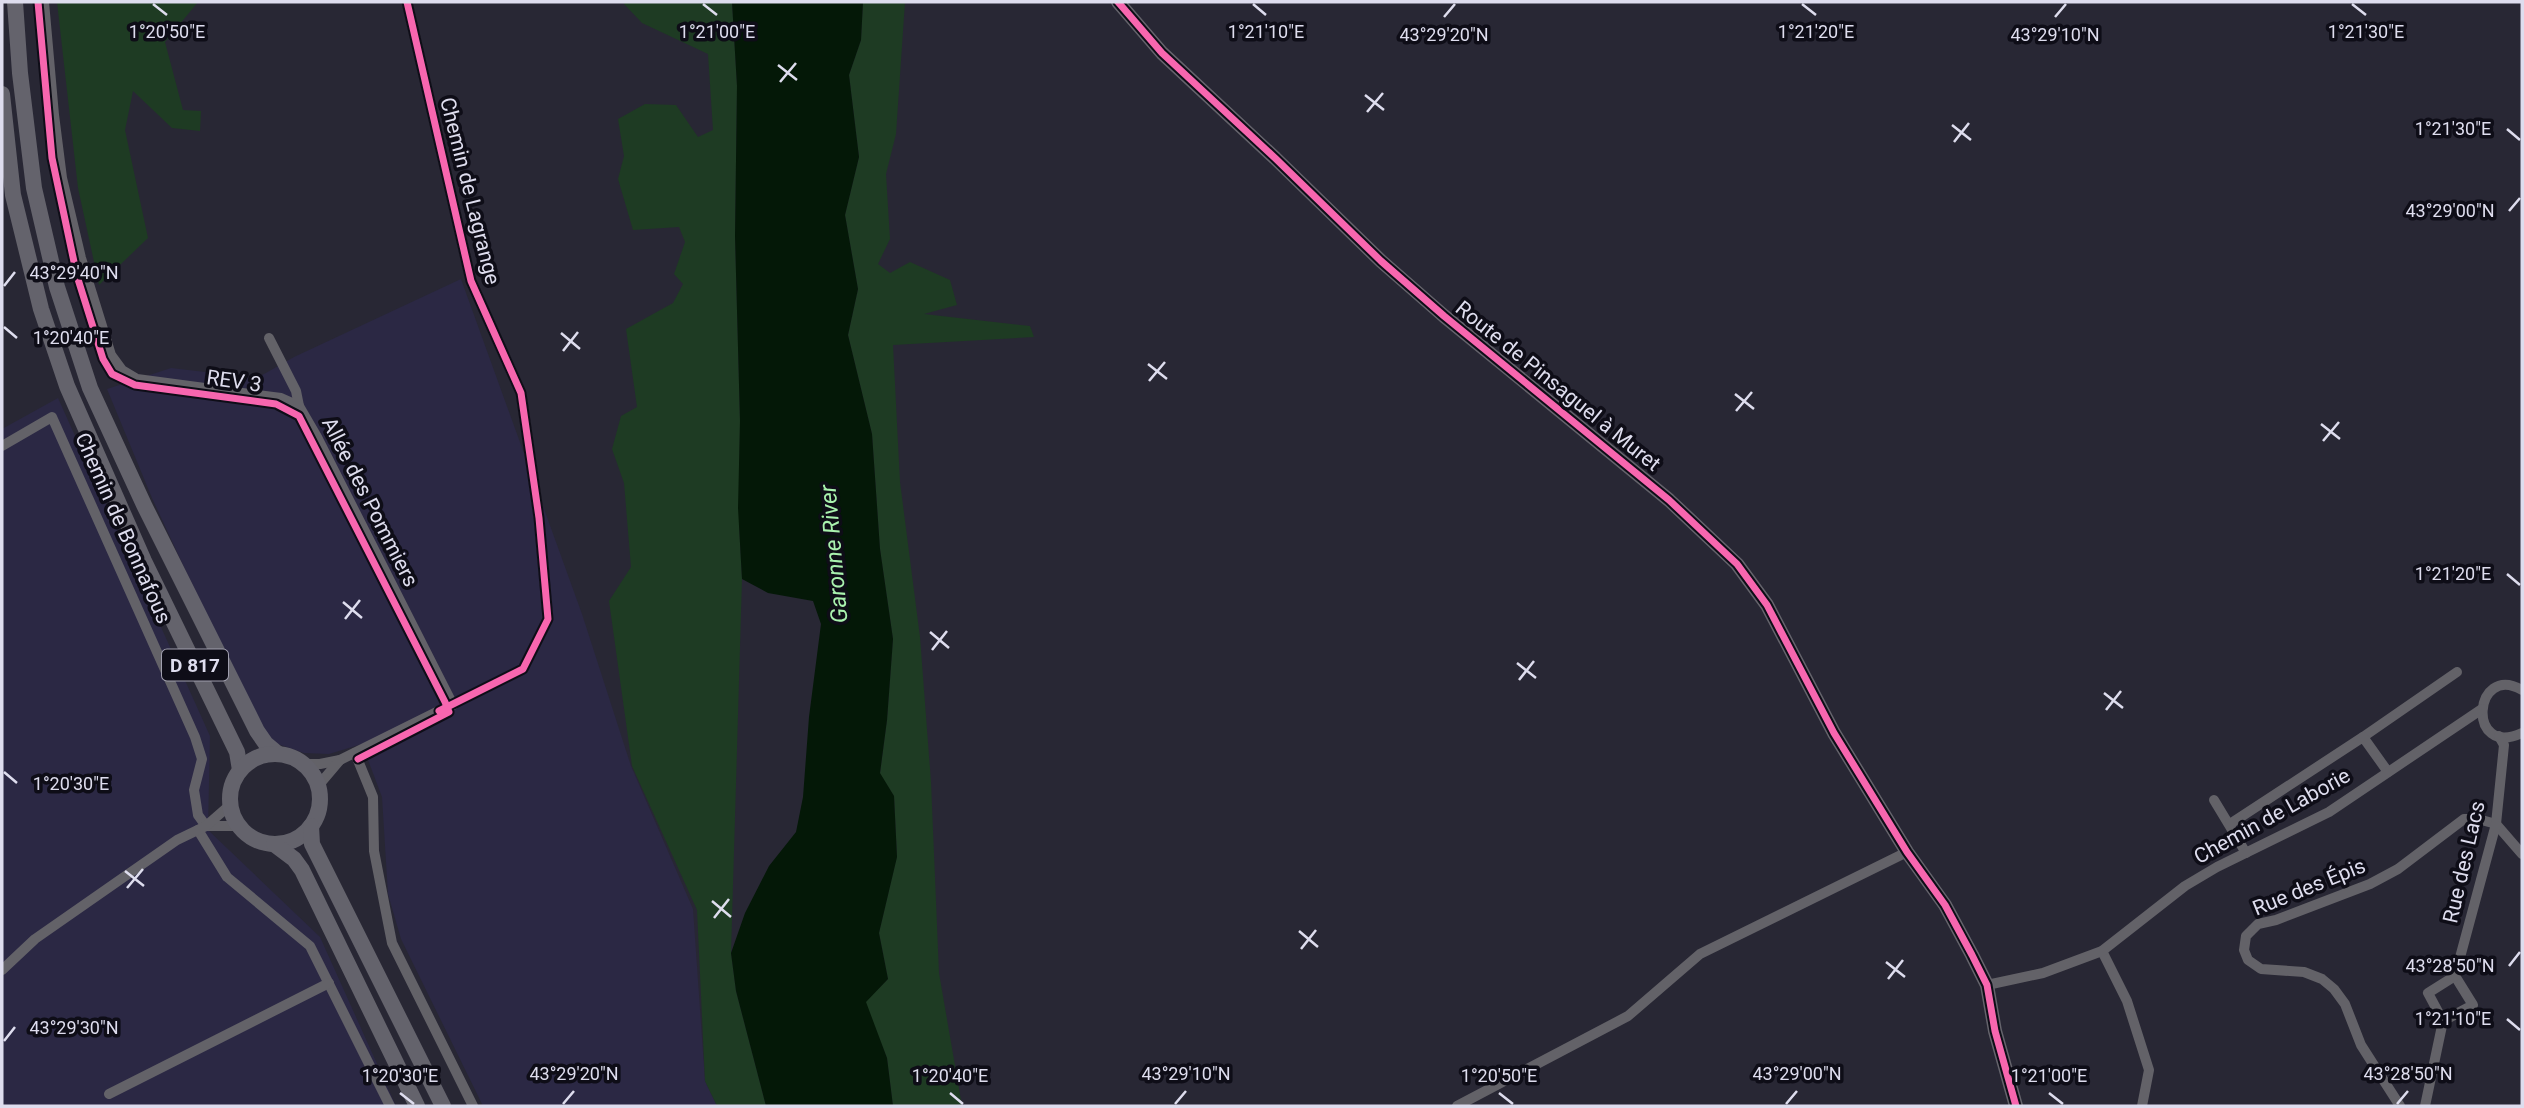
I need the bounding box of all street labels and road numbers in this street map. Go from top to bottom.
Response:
street label: Chemin de Lagrange [435,95,505,287]
street label: Route de Pinsaguel à Muret [1451,296,1665,476]
street label: REV 3 [205,365,263,397]
street label: Allée des Pommiers [317,413,423,591]
street label: Chemin de Bonnafous [70,429,176,627]
road number: D 817 [162,650,228,680]
street label: Chemin de Laborie [2190,763,2354,869]
street label: Rue des Lacs [2438,799,2490,925]
street label: Rue des Épis [2249,853,2369,921]

